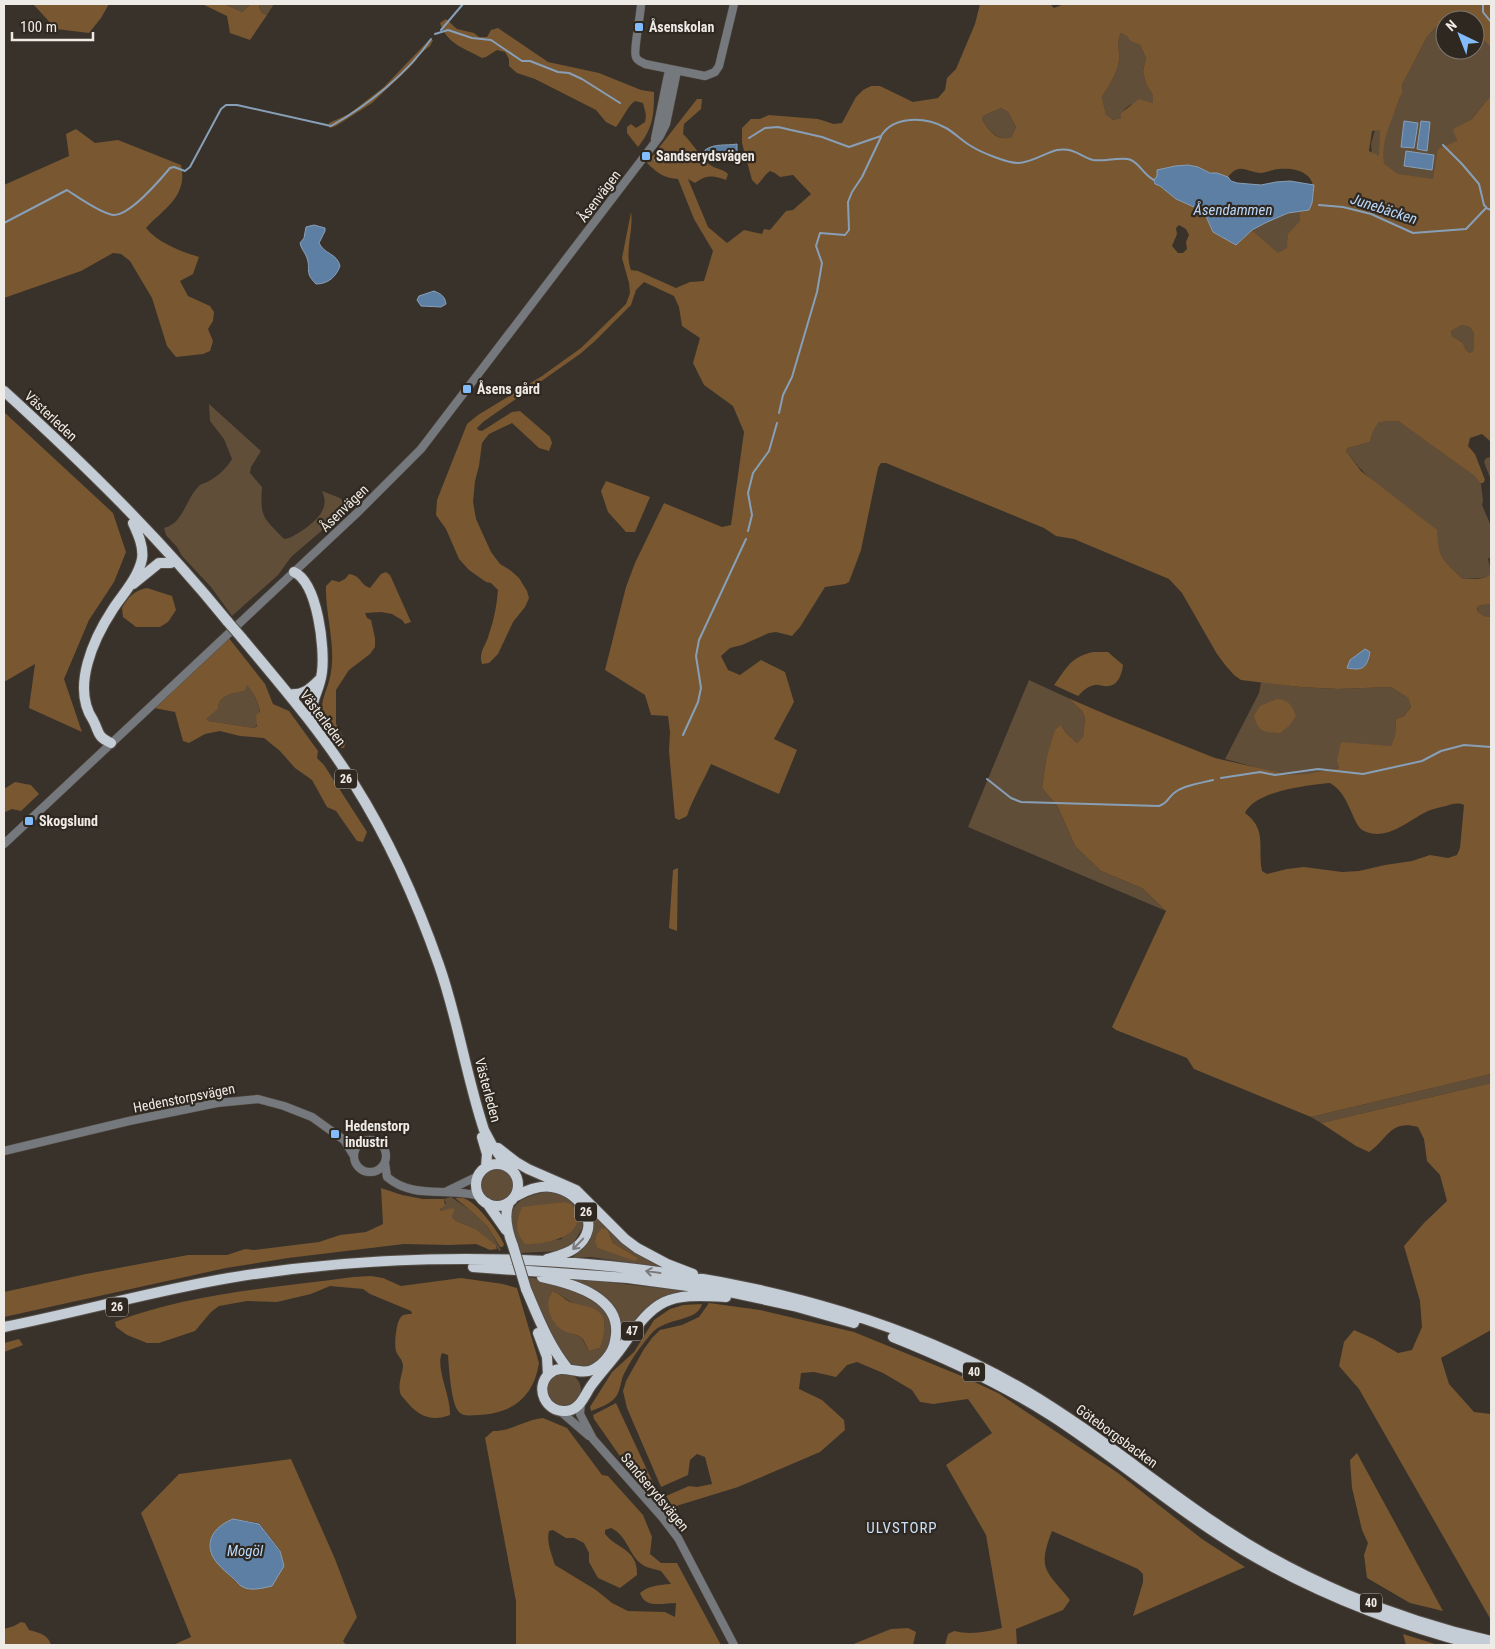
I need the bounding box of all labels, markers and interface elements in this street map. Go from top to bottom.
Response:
scale bar [12,10,94,42]
north arrow [1435,10,1485,60]
text: N [1443,17,1460,34]
text: 100 m [20,18,57,36]
place label: Åsenskolan [649,18,714,35]
marker: Åsenskolan [633,21,645,33]
place label: Sandserydsvägen [656,148,755,164]
marker: Sandserydsvägen [640,150,652,162]
street label: Åsenvägen [574,166,624,225]
water label: Junebäcken [1348,190,1420,228]
water label: Åsendammen [1193,201,1272,219]
place label: Åsens gård [477,380,540,397]
marker: Åsens gård [461,383,473,395]
street label: Västerleden [22,388,80,444]
street label: Åsenvägen [316,480,371,535]
street label: Västerleden [297,687,349,749]
road number: 26 [335,770,357,789]
place label: Skogslund [39,813,98,829]
marker: Skogslund [23,815,35,827]
street label: Västerleden [472,1056,504,1124]
street label: Hedenstorpsvägen [132,1080,236,1116]
place label: Hedenstorp industri [345,1118,410,1150]
marker: Hedenstorp industri [329,1128,341,1140]
road number: 26 [575,1202,597,1222]
one-way arrow [572,1238,584,1250]
one-way arrow [645,1267,661,1277]
road number: 26 [106,1298,128,1316]
road number: 47 [621,1322,643,1340]
road number: 40 [963,1362,985,1381]
street label: Göteborgsbacken [1073,1401,1161,1471]
street label: Sandserydsvägen [618,1450,692,1534]
district label: ULVSTORP [866,1519,938,1537]
water label: Mogöl [227,1542,264,1560]
road number: 40 [1360,1594,1382,1612]

